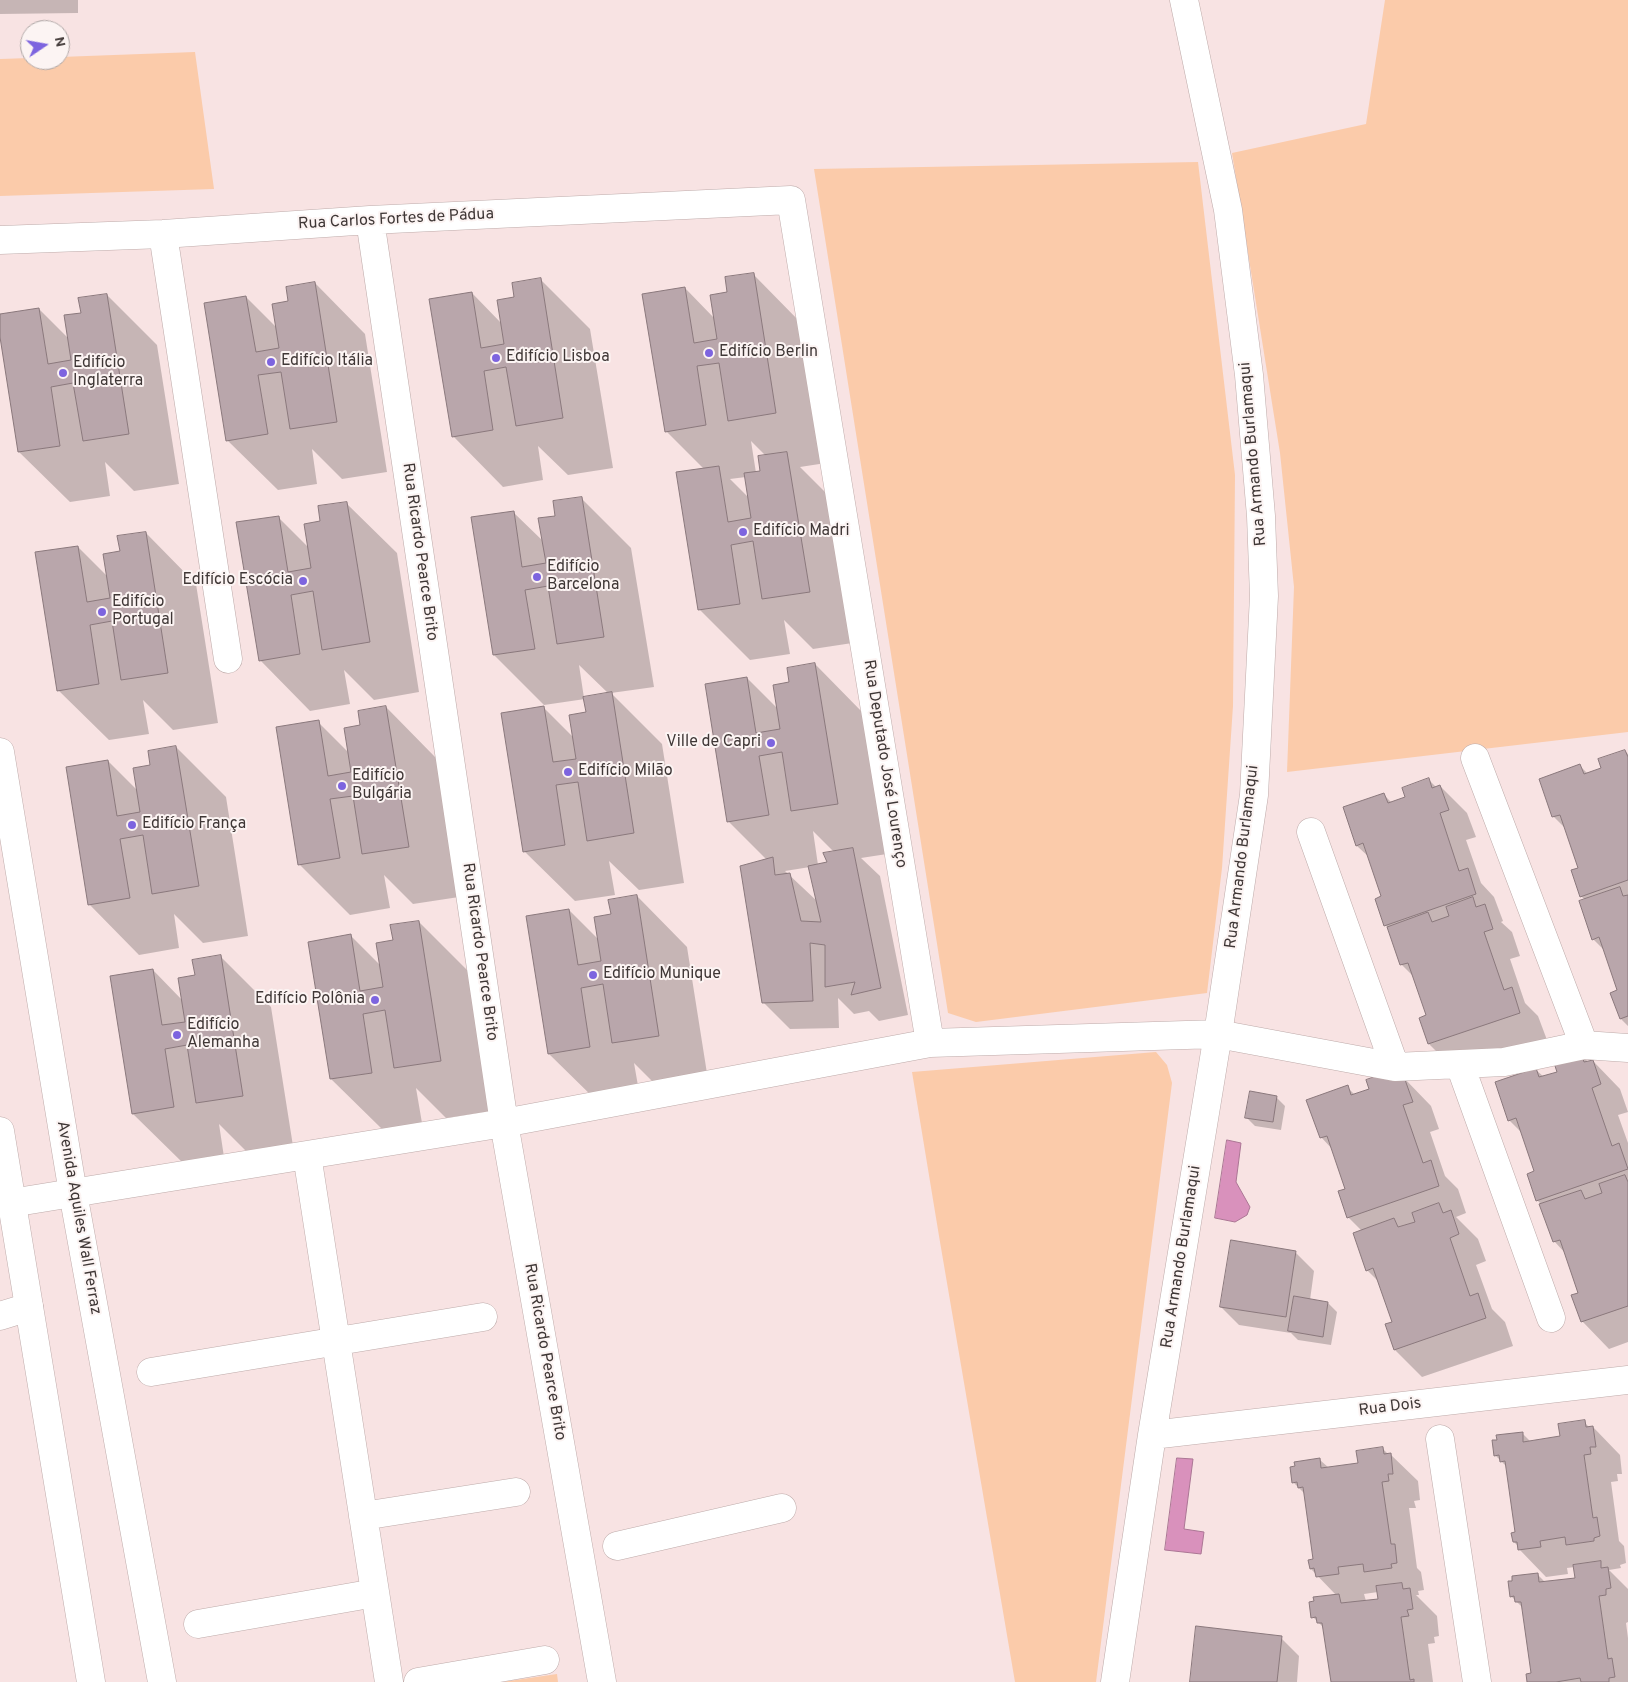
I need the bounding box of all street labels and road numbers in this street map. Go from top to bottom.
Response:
street label: Rua Carlos Fortes de Pádua [298,205,494,235]
street label: Rua Armando Burlamaqui [1236,361,1272,547]
street label: Rua Ricardo Pearce Brito [397,462,441,642]
street label: Rua Deputado José Lourenço [858,658,910,870]
street label: Rua Armando Burlamaqui [1222,764,1264,950]
street label: Rua Ricardo Pearce Brito [457,862,501,1042]
street label: Avenida Aquiles Wall Ferraz [51,1120,105,1316]
street label: Rua Armando Burlamaqui [1158,1164,1206,1350]
street label: Rua Ricardo Pearce Brito [519,1262,569,1442]
street label: Rua Dois [1358,1395,1422,1421]

